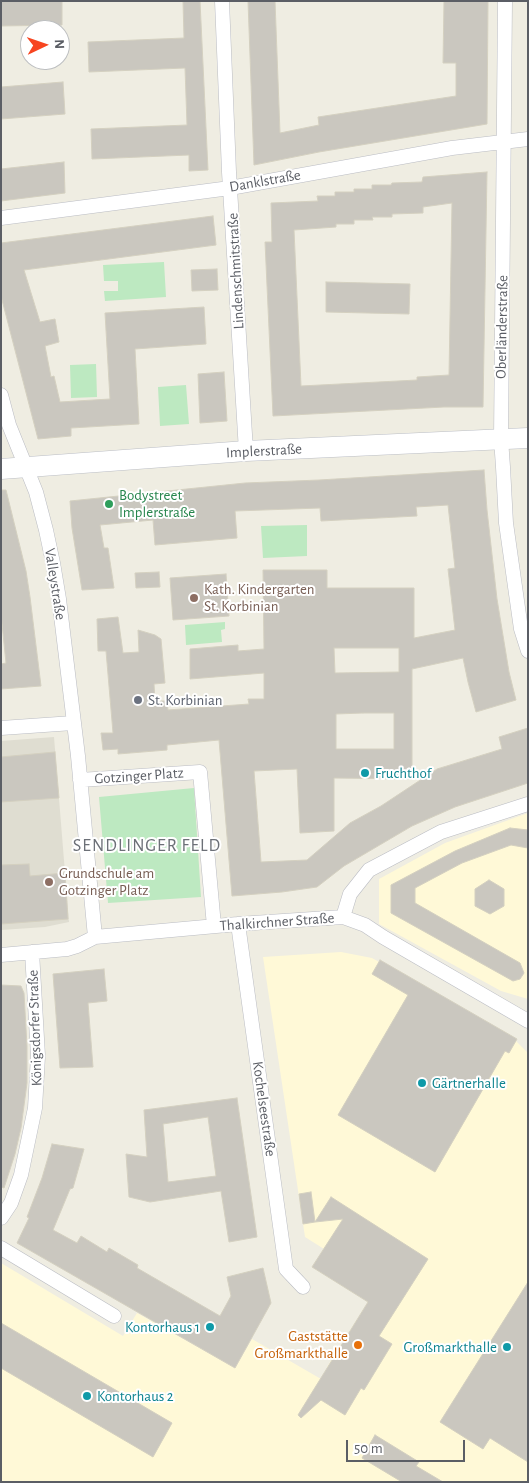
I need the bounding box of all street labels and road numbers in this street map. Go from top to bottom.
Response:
street label: Danklstraße [228,166,302,196]
street label: Lindenschmitstraße [224,212,248,330]
street label: Oberländerstraße [492,275,512,379]
street label: Implerstraße [226,440,302,462]
street label: Valleystraße [40,547,70,621]
street label: Gotzinger Platz [94,764,184,788]
street label: Thalkirchner Straße [219,909,335,935]
street label: Königsdorfer Straße [24,970,46,1086]
street label: Kochelseestraße [248,1060,280,1158]

